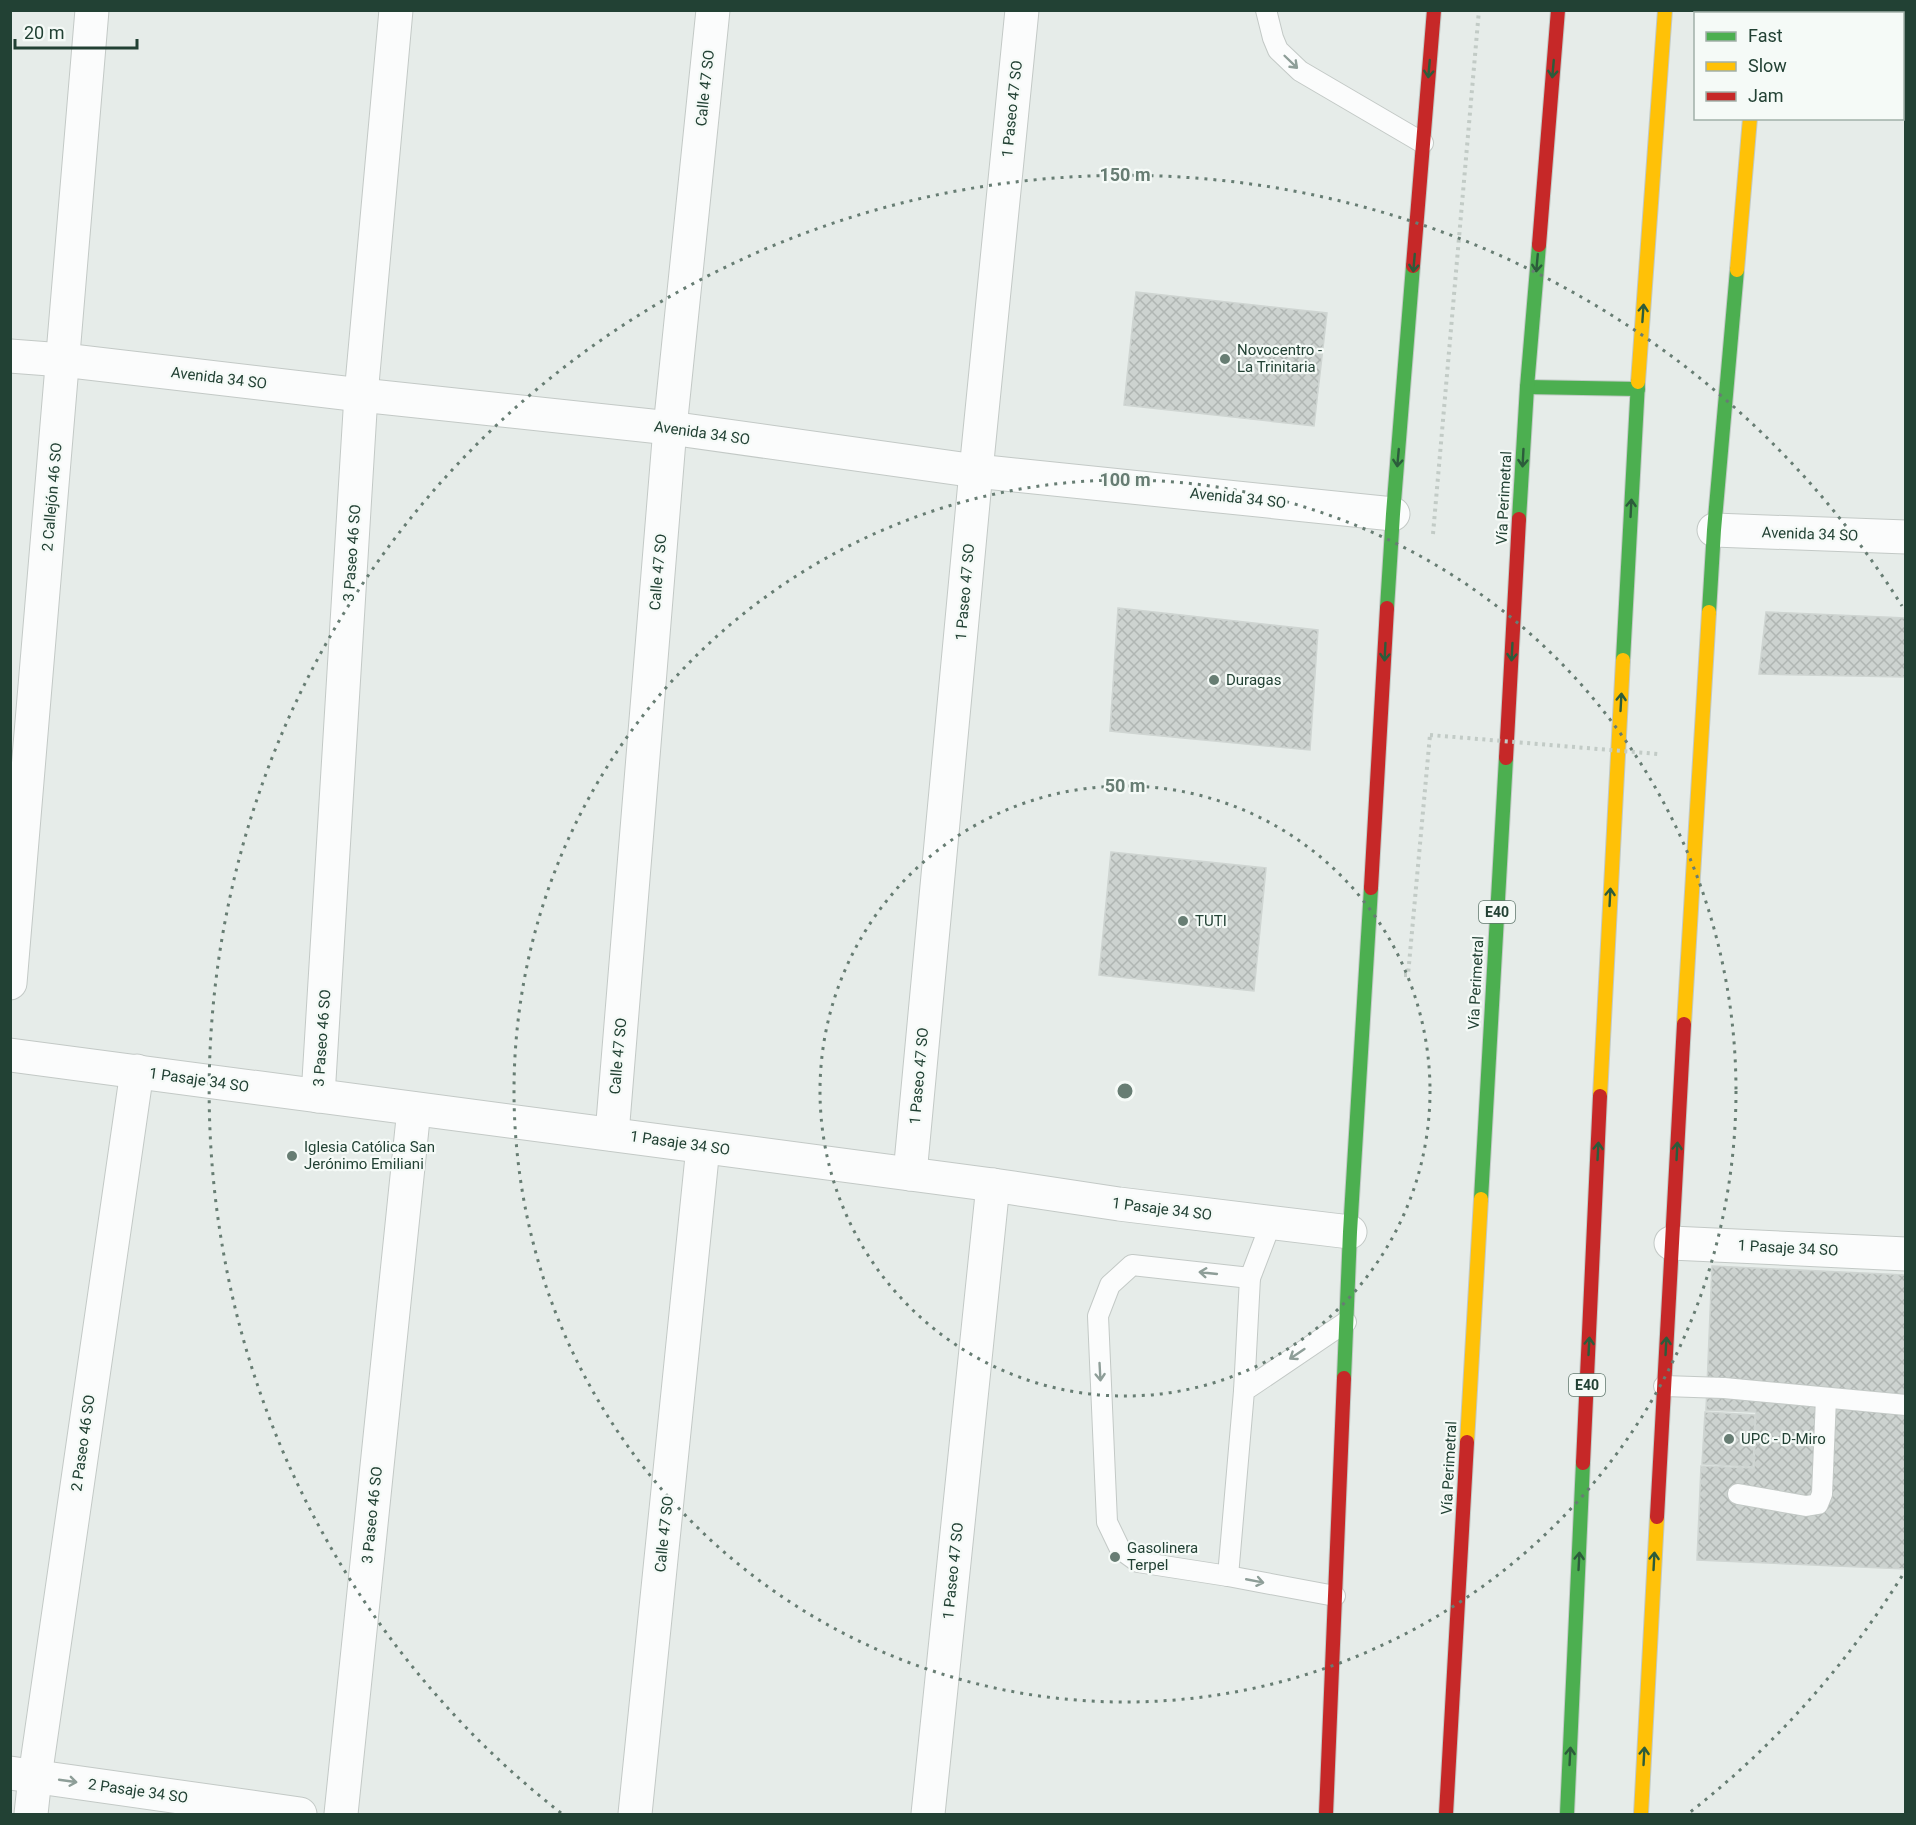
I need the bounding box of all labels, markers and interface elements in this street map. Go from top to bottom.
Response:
scale bar [15,12,136,50]
legend [1694,12,1904,120]
text: 20 m [24,22,64,43]
text: Fast [1748,25,1783,46]
street label: Calle 47 SO [692,49,718,127]
one-way arrow [1283,54,1298,69]
text: Slow [1748,55,1787,76]
one-way arrow [1423,58,1434,78]
one-way arrow [1547,58,1558,78]
street label: 1 Paseo 47 SO [998,60,1026,158]
text: Jam [1748,85,1784,106]
text: 150 m [1099,164,1151,185]
one-way arrow [1408,253,1419,273]
one-way arrow [1531,253,1542,273]
one-way arrow [1638,304,1649,324]
place label: Novocentro - La Trinitaria [1237,341,1322,376]
marker: Novocentro - La Trinitaria [1218,352,1232,366]
street label: Avenida 34 SO [170,363,268,393]
street label: Avenida 34 SO [653,417,751,449]
street label: 2 Callejón 46 SO [38,442,66,552]
one-way arrow [1392,447,1403,467]
one-way arrow [1517,447,1528,467]
street label: Vía Perimetral [1493,451,1515,545]
text: 100 m [1099,469,1151,490]
street label: Avenida 34 SO [1189,484,1287,512]
one-way arrow [1626,498,1637,518]
street label: 3 Paseo 46 SO [340,504,364,602]
street label: Avenida 34 SO [1761,523,1859,545]
street label: Calle 47 SO [646,533,670,611]
street label: 1 Paseo 47 SO [952,543,978,641]
one-way arrow [1380,642,1391,662]
one-way arrow [1506,642,1517,662]
place label: Duragas [1226,671,1281,689]
marker: Duragas [1207,673,1221,687]
one-way arrow [1615,693,1626,713]
text: 50 m [1105,775,1145,796]
one-way arrow [1605,888,1616,908]
road number: E40 [1479,901,1515,923]
place label: TUTI [1195,912,1227,930]
marker: TUTI [1176,914,1190,928]
street label: Vía Perimetral [1465,936,1487,1030]
street label: 3 Paseo 46 SO [310,989,334,1087]
street label: Calle 47 SO [606,1017,630,1095]
street label: 1 Paseo 47 SO [906,1027,932,1125]
street label: 1 Pasaje 34 SO [148,1064,250,1096]
centre of rings [1115,1081,1135,1101]
street label: 1 Pasaje 34 SO [629,1127,731,1159]
place label: Iglesia Católica San Jerónimo Emiliani [304,1138,435,1173]
one-way arrow [1592,1141,1603,1161]
one-way arrow [1671,1141,1682,1161]
marker: Iglesia Católica San Jerónimo Emiliani [285,1149,299,1163]
street label: 1 Pasaje 34 SO [1111,1194,1213,1224]
street label: 1 Pasaje 34 SO [1737,1236,1839,1260]
one-way arrow [1198,1267,1218,1278]
one-way arrow [1583,1336,1594,1356]
one-way arrow [1660,1336,1671,1356]
one-way arrow [1289,1349,1306,1361]
one-way arrow [1095,1361,1106,1381]
road number: E40 [1569,1374,1605,1396]
street label: 2 Paseo 46 SO [67,1393,99,1493]
street label: Vía Perimetral [1438,1421,1460,1515]
place label: UPC - D-Miro [1741,1430,1826,1448]
marker: UPC - D-Miro [1722,1432,1736,1446]
street label: 3 Paseo 46 SO [358,1466,386,1564]
street label: Calle 47 SO [651,1495,677,1573]
street label: 1 Paseo 47 SO [939,1522,967,1620]
place label: Gasolinera Terpel [1127,1539,1198,1574]
marker: Gasolinera Terpel [1108,1550,1122,1564]
one-way arrow [1573,1552,1584,1572]
one-way arrow [1649,1552,1660,1572]
one-way arrow [1244,1576,1264,1587]
one-way arrow [1564,1747,1575,1767]
one-way arrow [1639,1747,1650,1767]
street label: 2 Pasaje 34 SO [87,1775,189,1807]
one-way arrow [58,1776,78,1787]

